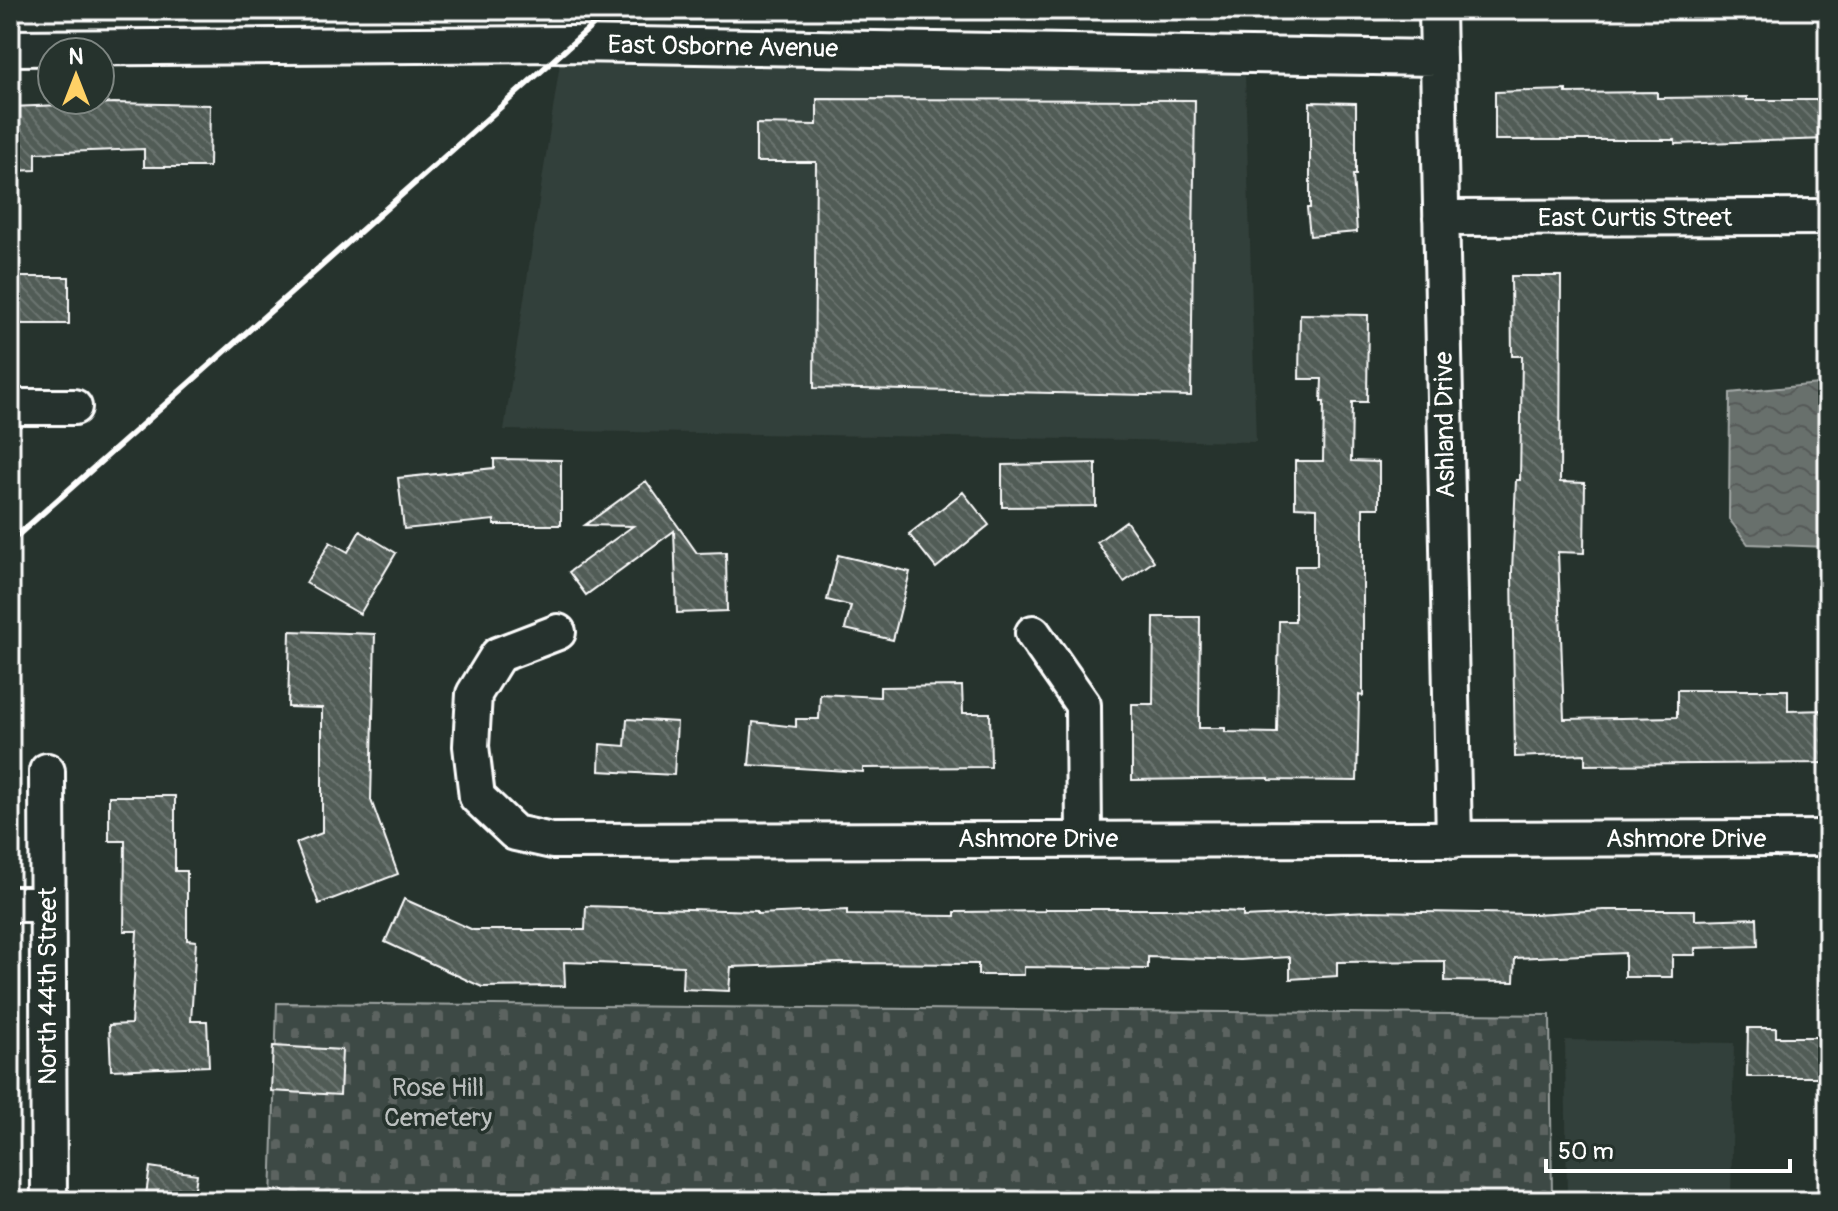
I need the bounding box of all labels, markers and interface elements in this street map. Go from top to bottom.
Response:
street label: East Osborne Avenue [607,29,839,65]
north arrow [36,36,116,116]
text: N [69,43,84,71]
street label: East Curtis Street [1538,202,1733,234]
street label: Ashland Drive [1428,351,1462,499]
street label: Ashmore Drive [958,823,1118,855]
street label: Ashmore Drive [1606,823,1766,855]
street label: North 44th Street [32,886,64,1085]
park label: Rose Hill Cemetery [384,1072,492,1134]
scale bar [1546,1123,1790,1173]
text: 50 m [1558,1137,1614,1166]

